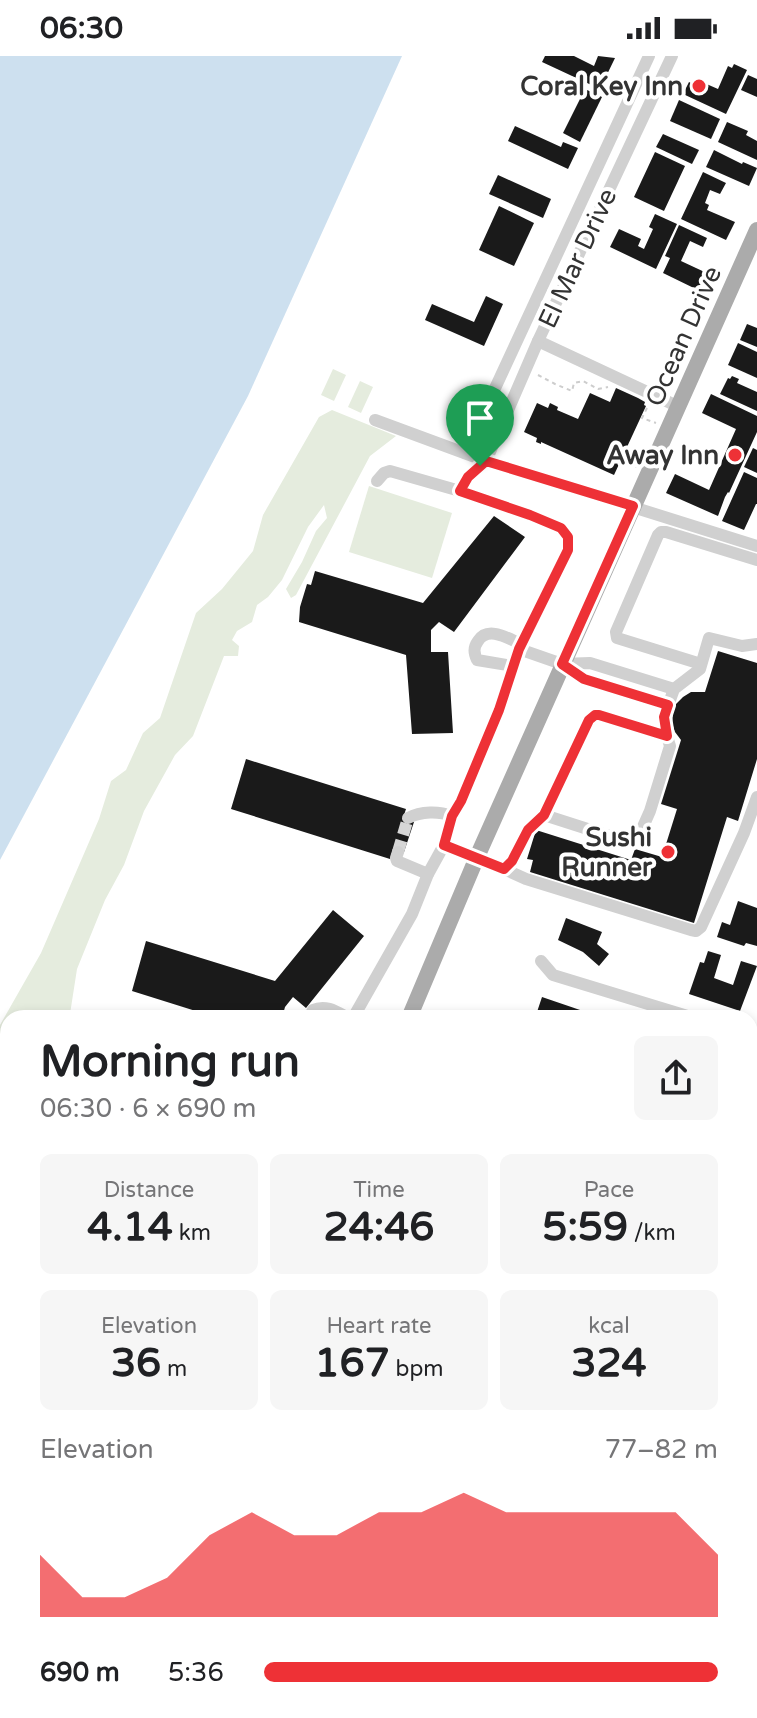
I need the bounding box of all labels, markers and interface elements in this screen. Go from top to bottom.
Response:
text: 06:30 [40,10,123,47]
place label: Coral Key Inn [520,71,683,102]
marker: Coral Key Inn [690,77,708,95]
street label: El Mar Drive [532,184,623,333]
street label: Ocean Drive [639,261,728,411]
pin [446,384,514,466]
icon: arrive [458,396,502,440]
place label: Away Inn [606,440,719,471]
marker: Away Inn [726,446,744,464]
place label: Sushi Runner [561,822,653,883]
marker: Sushi Runner [659,843,677,861]
text: Morning run [40,1036,300,1089]
button: share [634,1036,718,1120]
text: 06:30 · 6 × 690 m [40,1093,256,1124]
text: Distance [104,1177,194,1203]
text: Time [353,1177,405,1203]
text: Pace [584,1177,634,1203]
text: 4.14 [87,1203,173,1251]
text: 24:46 [324,1203,434,1251]
text: 5:59 [542,1203,628,1251]
text: km [173,1220,211,1246]
text: /km [628,1220,676,1246]
text: Elevation [101,1313,197,1339]
text: Heart rate [327,1313,431,1339]
text: kcal [588,1313,630,1339]
text: 36 [111,1339,161,1387]
text: 167 [314,1339,390,1387]
text: 324 [571,1339,647,1387]
text: m [161,1356,187,1382]
text: bpm [390,1356,444,1382]
text: Elevation [40,1434,154,1465]
text: 77–82 m [605,1434,718,1465]
text: 690 m [40,1657,120,1688]
text: 5:36 [168,1657,224,1688]

